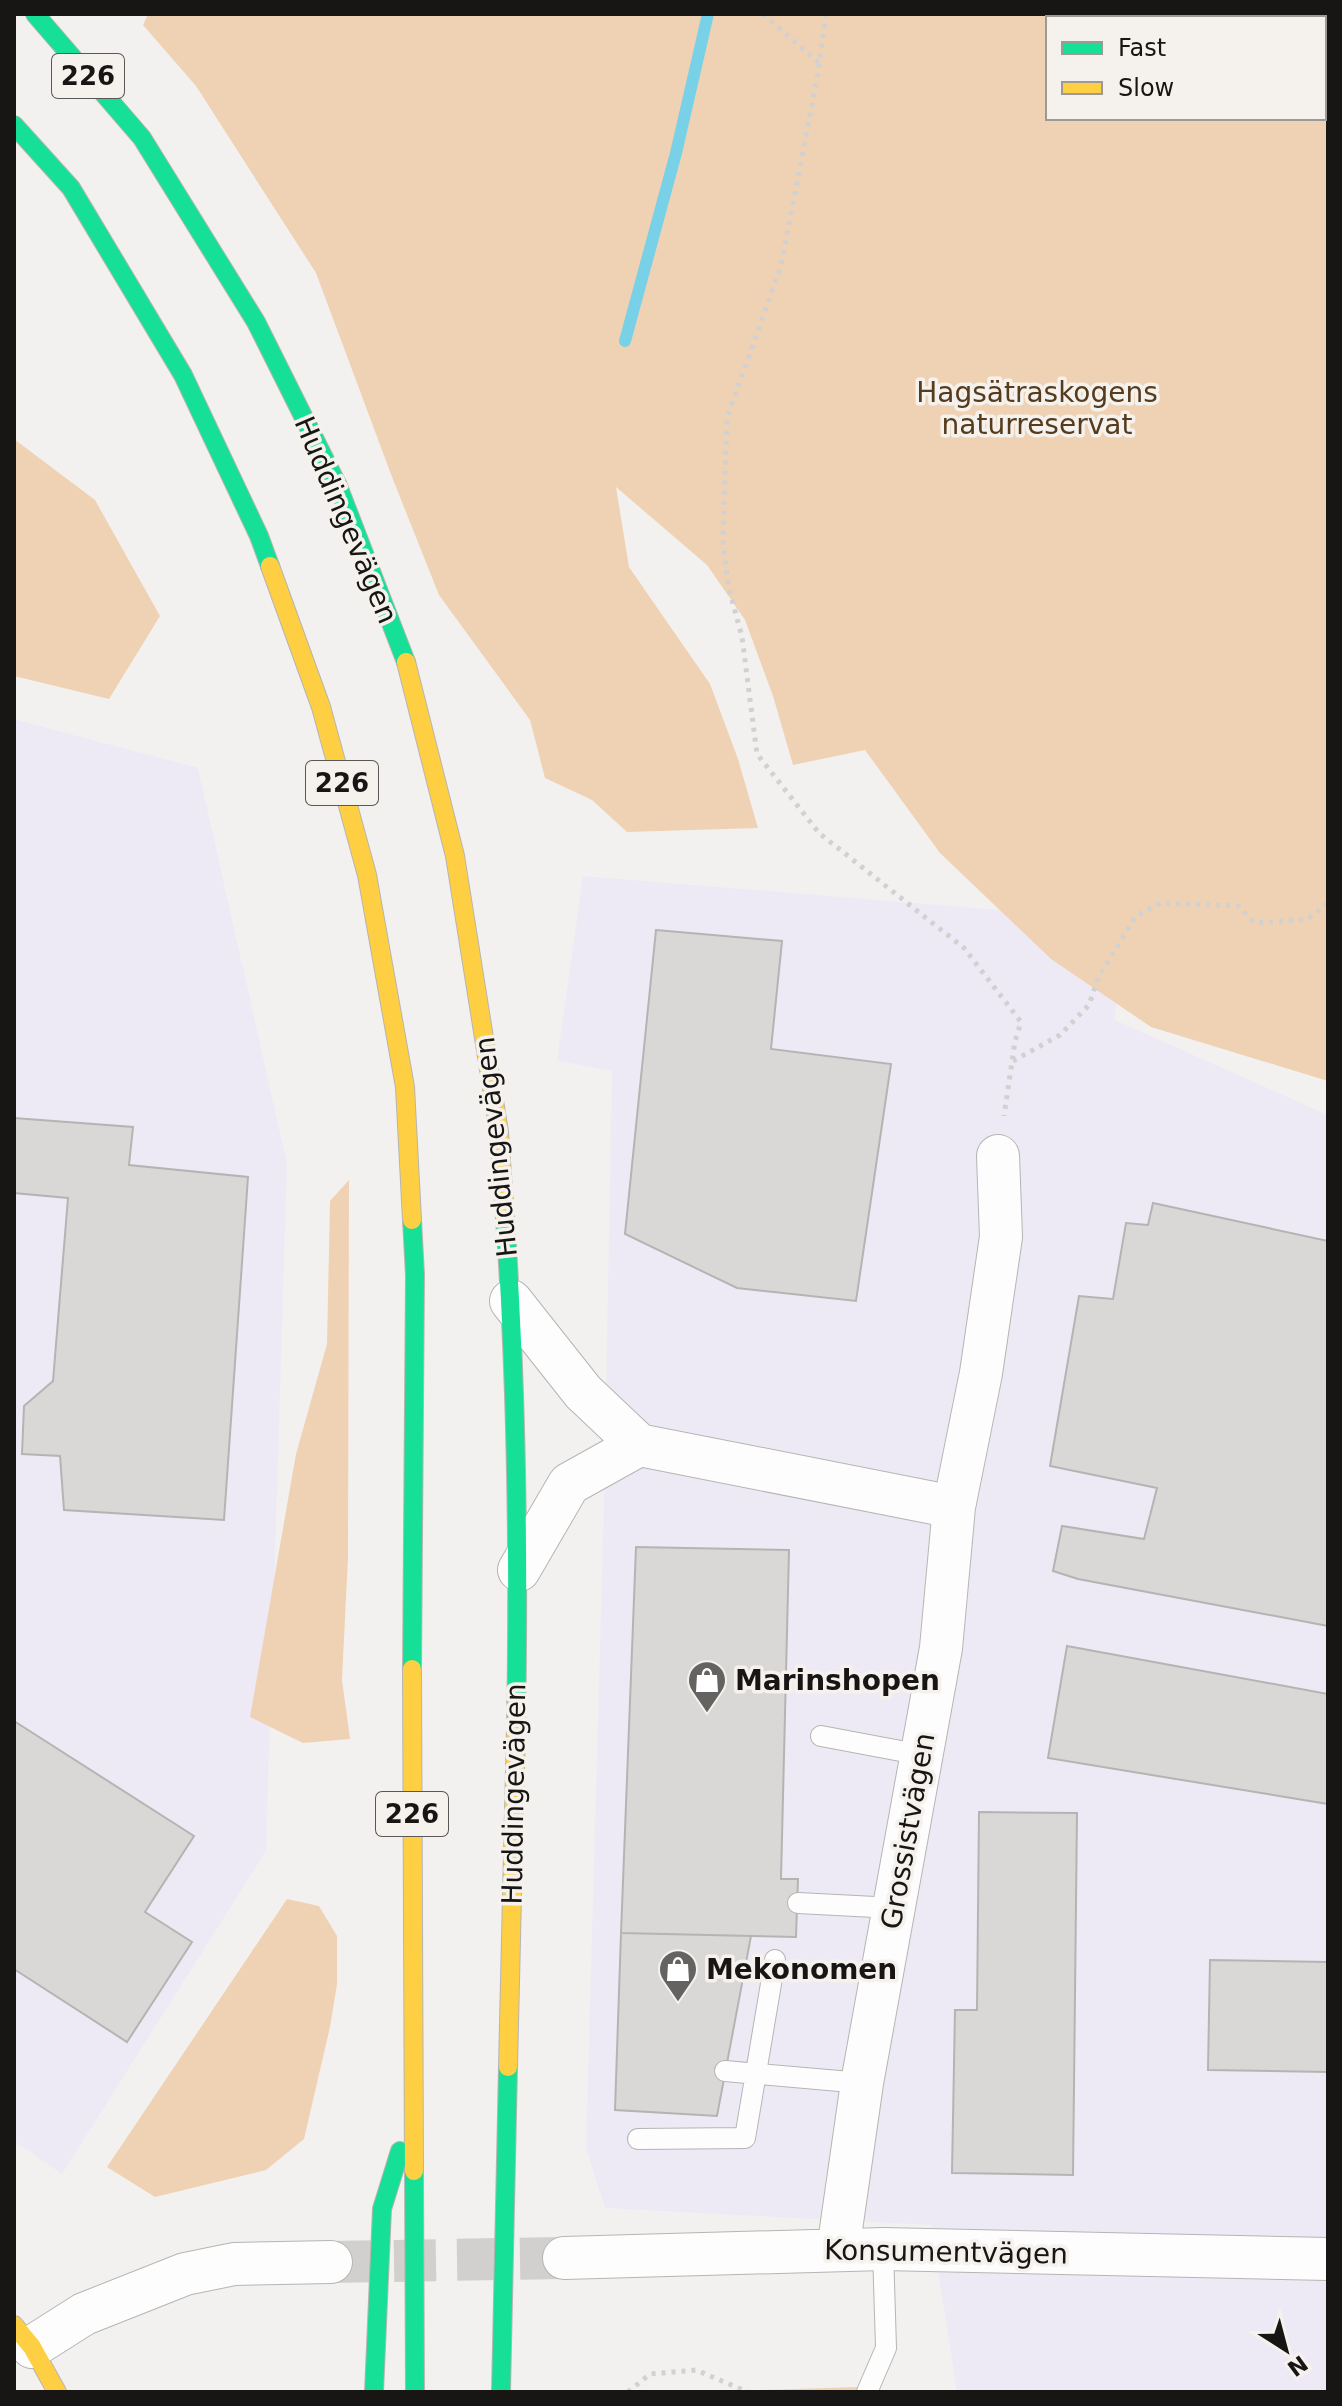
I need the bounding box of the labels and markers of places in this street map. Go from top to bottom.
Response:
shop icon: Marinshopen [686,1659,728,1714]
place label: Marinshopen [735,1664,940,1697]
shop icon: Mekonomen [657,1948,699,2003]
place label: Mekonomen [706,1953,897,1986]

